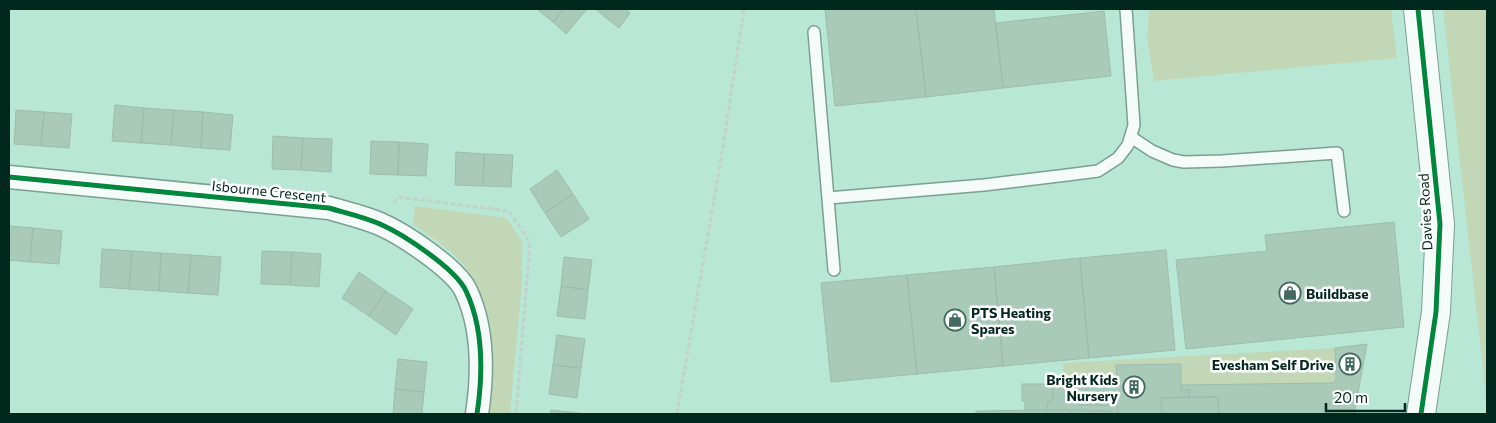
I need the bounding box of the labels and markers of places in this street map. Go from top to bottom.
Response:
shop icon: Buildbase [1278,281,1302,305]
place label: Buildbase [1306,285,1369,302]
place label: PTS Heating Spares [971,304,1051,337]
shop icon: PTS Heating Spares [943,308,967,332]
building icon: Evesham Self Drive [1338,352,1362,376]
place label: Evesham Self Drive [1212,356,1334,373]
place label: Bright Kids Nursery [1046,371,1118,404]
building icon: Bright Kids Nursery [1122,375,1146,399]

